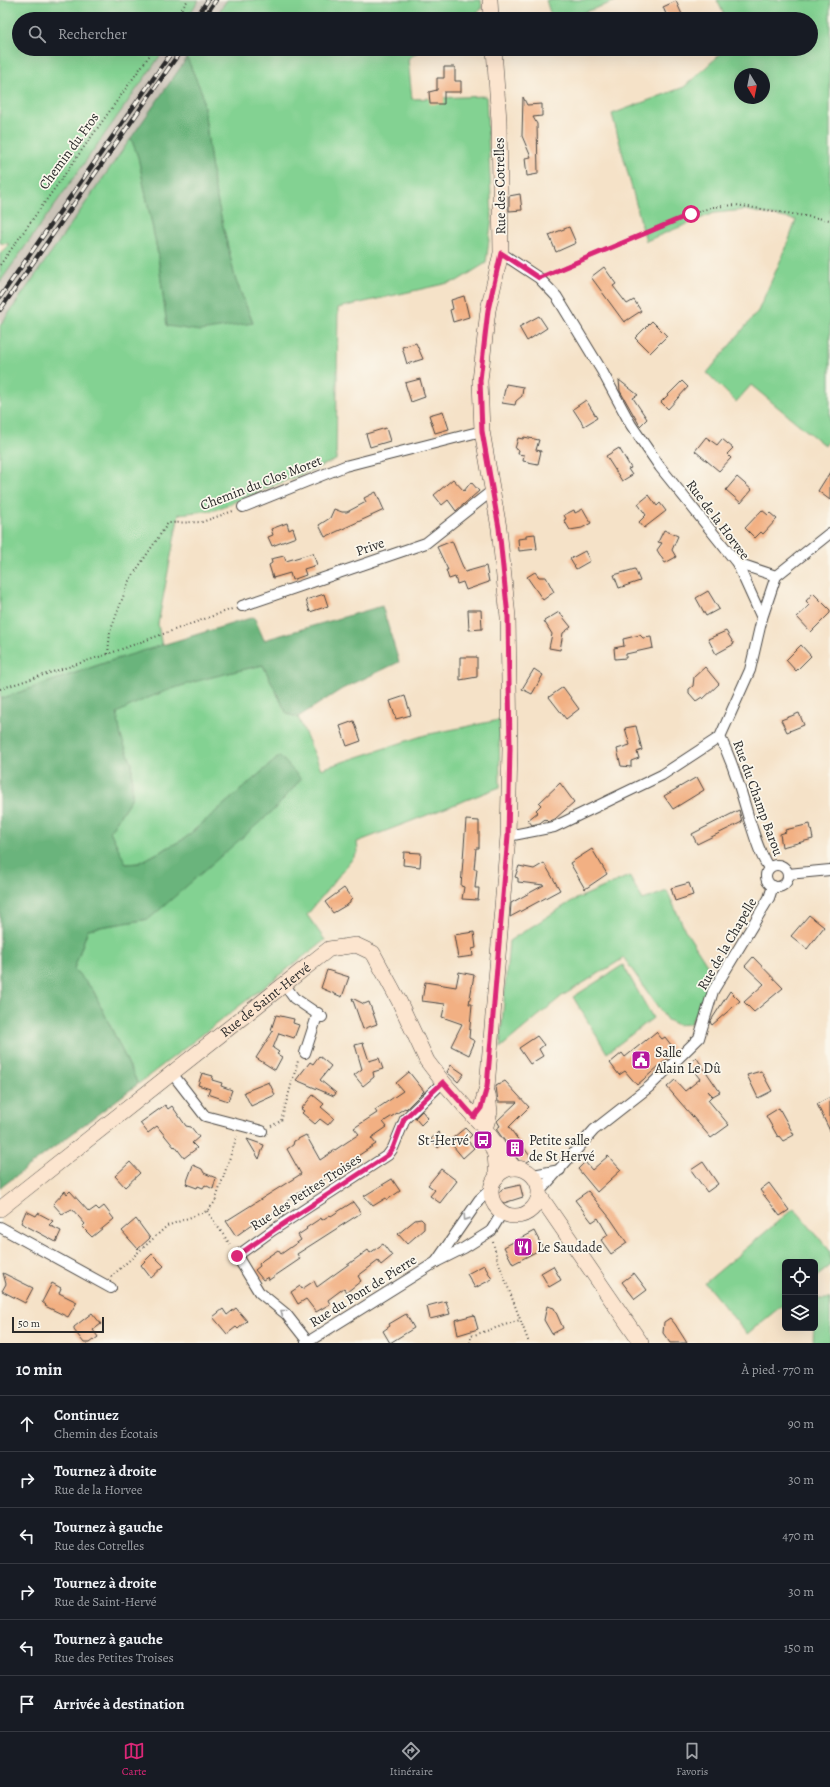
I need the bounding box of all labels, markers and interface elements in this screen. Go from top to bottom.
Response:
search box [12,12,818,56]
icon: search [26,23,48,45]
text: Rechercher [58,24,127,44]
north arrow [734,68,770,104]
street label: Chemin du Fros [35,109,103,193]
street label: Rue des Cotrelles [490,137,510,235]
route start [682,205,700,223]
street label: Chemin du Clos Moret [198,451,325,515]
street label: Rue de la Horvee [682,476,754,564]
street label: Prive [353,533,387,561]
street label: Rue du Champ Barou [728,738,788,859]
street label: Rue de la Chapelle [693,894,761,994]
street label: Rue de Saint-Hervé [216,958,314,1041]
place label: Salle Alain Le Dû [654,1043,721,1078]
public building icon: Salle Alain Le Dû [630,1049,652,1071]
bus stop icon: St-Hervé [472,1129,494,1151]
place label: St-Hervé [418,1131,469,1150]
place label: Petite salle de St Hervé [529,1131,595,1166]
building icon: Petite salle de St Hervé [504,1137,526,1159]
street label: Rue des Petites Troises [247,1149,365,1235]
one-way arrow [463,1214,471,1221]
restaurant icon: Le Saudade [512,1236,534,1258]
place label: Le Saudade [537,1238,602,1257]
route end [228,1247,246,1265]
street label: Rue du Pont de Pierre [306,1250,420,1332]
map controls [782,1259,818,1331]
button: locate [782,1259,818,1295]
button: layers [782,1295,818,1331]
one-way arrow [280,1310,287,1317]
scale bar [12,1315,104,1334]
text: 50 m [18,1316,40,1331]
text: 10 min [16,1358,62,1381]
text: À pied · 770 m [742,1361,814,1378]
text: Continuez [54,1405,119,1425]
icon: ahead [16,1413,38,1435]
text: 90 m [788,1415,814,1432]
text: Chemin des Écotais [54,1425,158,1442]
text: Tournez à droite [54,1461,157,1481]
icon: right [16,1469,38,1491]
text: 30 m [788,1471,814,1488]
text: Rue de la Horvee [54,1481,143,1498]
text: Tournez à gauche [54,1517,163,1537]
icon: left [16,1525,38,1547]
text: 470 m [782,1527,814,1544]
text: Rue des Cotrelles [54,1537,144,1554]
text: Tournez à droite [54,1573,157,1593]
icon: right [16,1581,38,1603]
text: 30 m [788,1583,814,1600]
text: Rue de Saint-Hervé [54,1593,157,1610]
text: Tournez à gauche [54,1629,163,1649]
icon: left [16,1637,38,1659]
text: 150 m [784,1639,814,1656]
text: Rue des Petites Troises [54,1649,174,1666]
icon: arrive [16,1693,38,1715]
text: Arrivée à destination [54,1694,185,1714]
tab: Carte [122,1740,146,1779]
tab: Itinéraire [390,1740,433,1779]
tab: Favoris [676,1740,708,1779]

